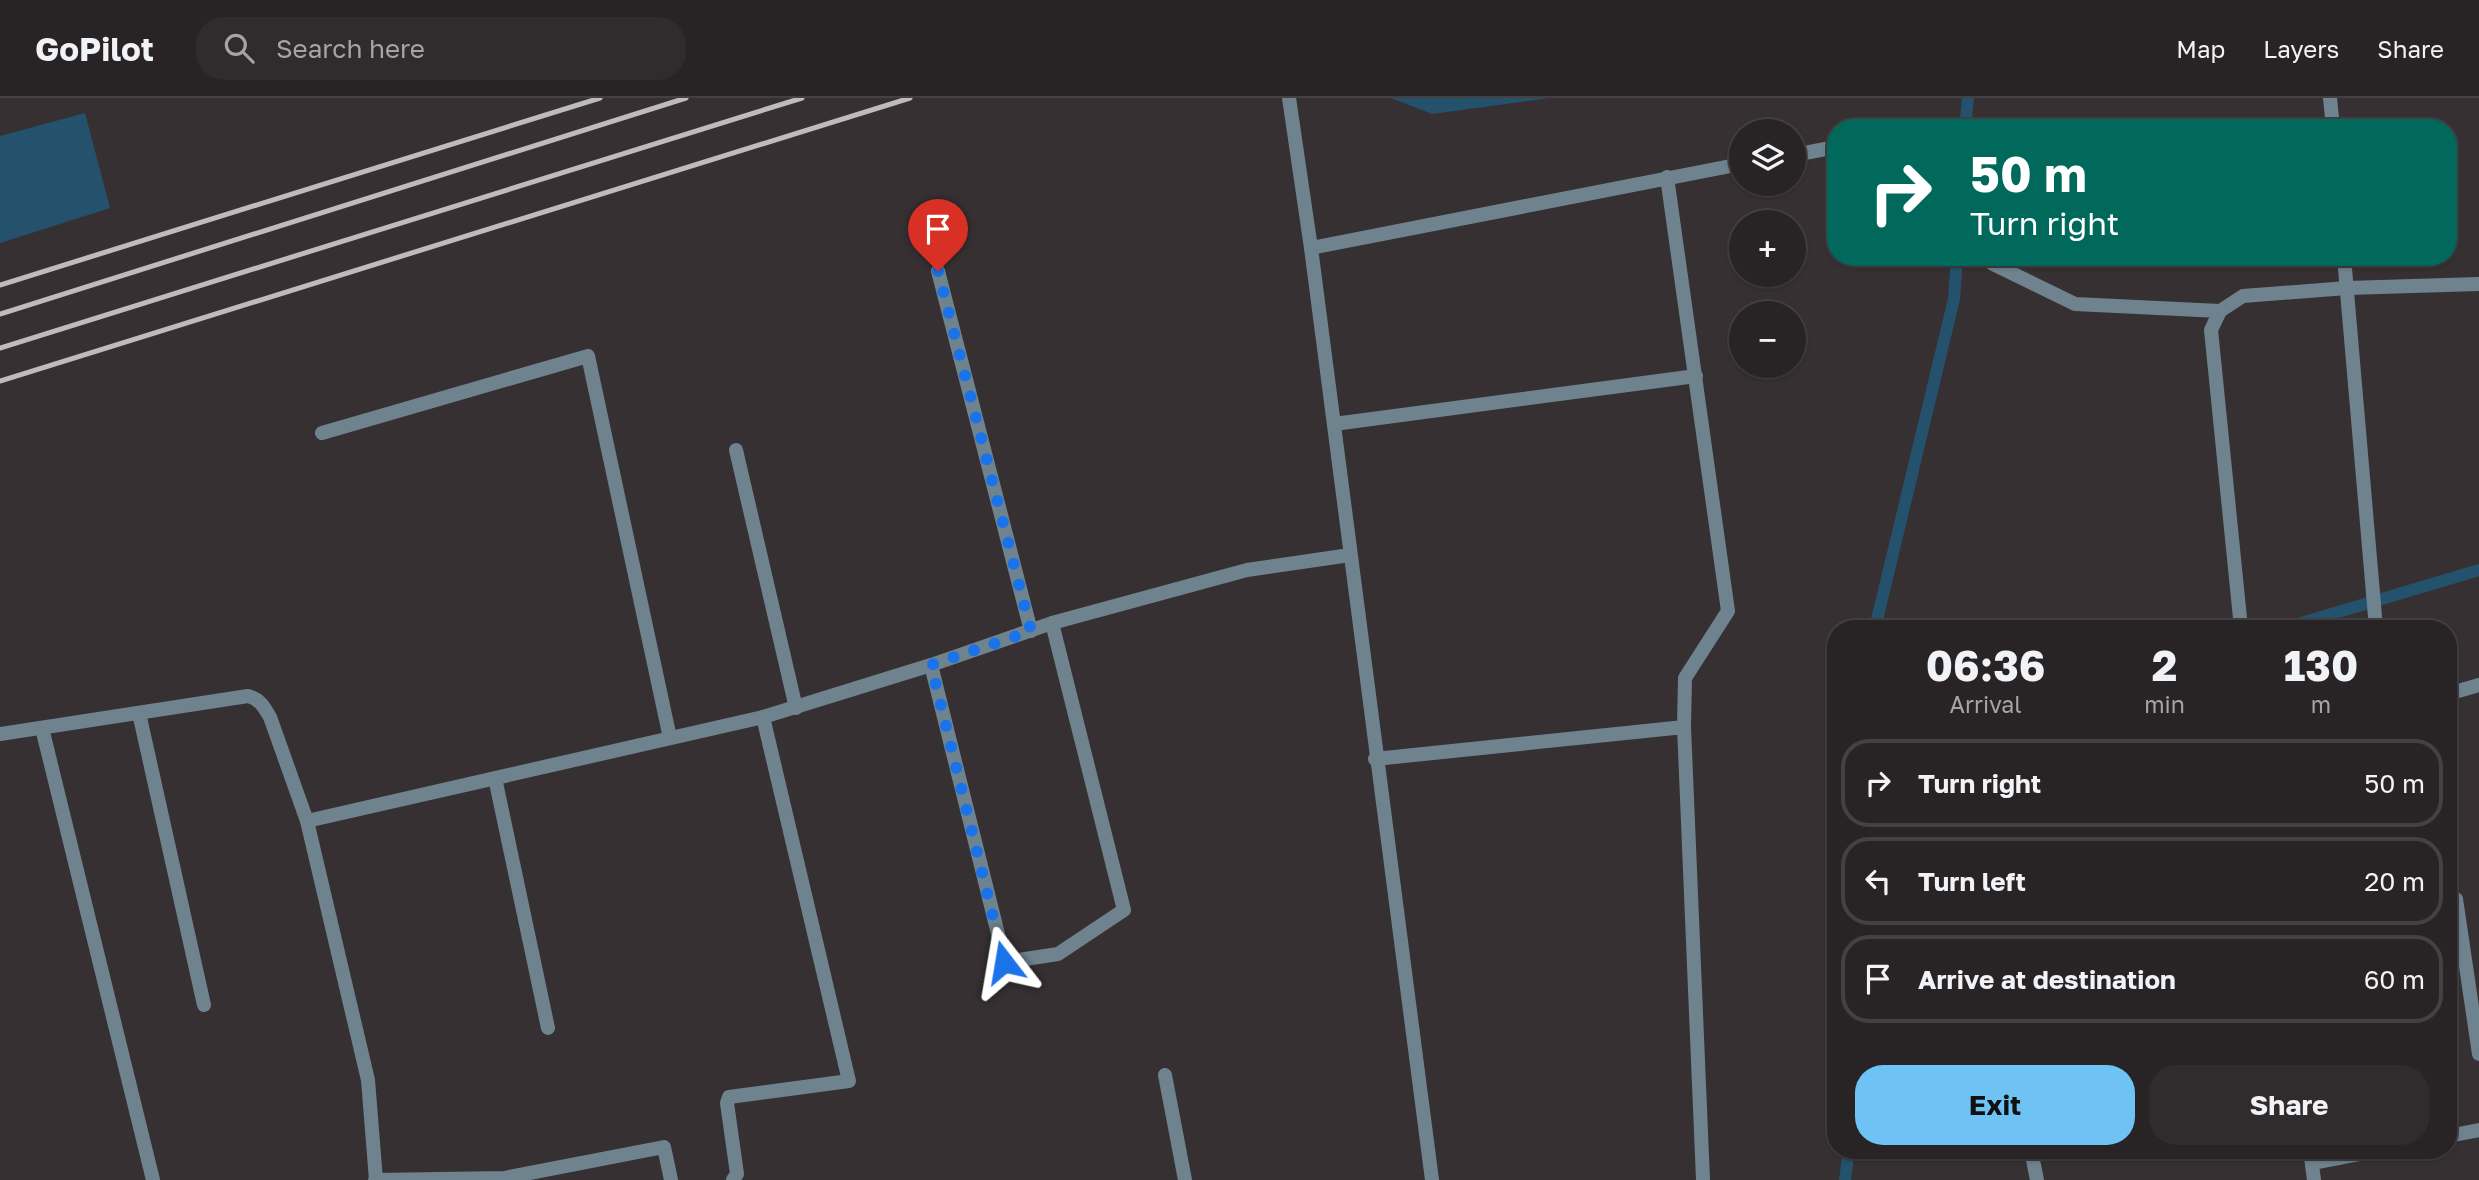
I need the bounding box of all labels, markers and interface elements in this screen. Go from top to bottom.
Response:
search box [196,17,686,80]
text: GoPilot [35,29,154,68]
icon: search [220,29,258,67]
text: Search here [276,33,425,64]
text: Map [2176,34,2225,63]
text: Layers [2263,34,2339,63]
text: Share [2377,34,2444,63]
map controls [1729,119,1806,378]
button: layers [1729,119,1806,196]
text: 50 m [1970,144,2087,203]
icon: right [1855,147,1946,238]
pin [908,199,968,271]
text: Turn right [1970,204,2119,242]
icon: arrive [919,210,957,248]
button: + [1729,210,1806,287]
button: − [1729,301,1806,378]
text: 06:36 [1926,640,2045,690]
text: 2 [2152,640,2177,690]
text: 130 [2284,640,2358,690]
text: Arrival [1950,690,2022,718]
text: min [2144,690,2185,718]
text: m [2311,690,2331,718]
icon: right [1859,764,1897,802]
text: Turn right [1918,768,2041,799]
text: 50 m [2364,768,2425,799]
icon: left [1859,862,1897,900]
text: Turn left [1918,866,2026,897]
text: 20 m [2364,866,2425,897]
position arrow [967,925,1041,999]
icon: arrive [1859,960,1897,998]
text: Arrive at destination [1918,964,2176,995]
text: 60 m [2364,964,2425,995]
button: Exit [1855,1065,2135,1145]
button: Share [2149,1065,2429,1145]

